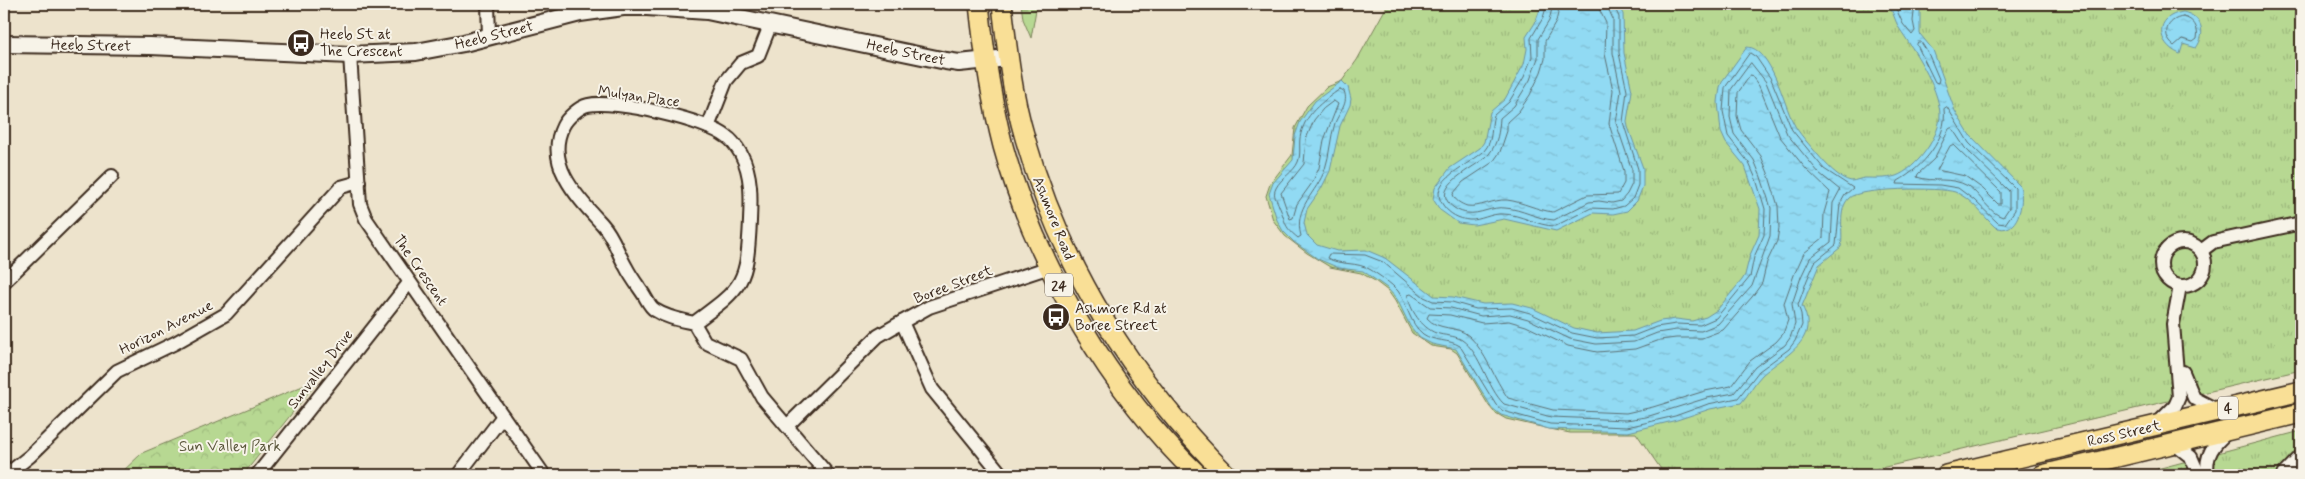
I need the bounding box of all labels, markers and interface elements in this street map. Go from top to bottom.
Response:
street label: Heeb Street [453,17,536,55]
place label: Heeb St at The Crescent [320,25,403,62]
bus stop icon: Heeb St at The Crescent [286,28,316,58]
street label: Heeb Street [51,35,131,57]
street label: Heeb Street [864,35,947,71]
street label: Mulyan Place [597,81,681,113]
street label: Ashmore Road [1027,174,1079,263]
street label: The Crescent [388,231,452,310]
street label: Boree Street [911,261,996,309]
road number: 24 [1045,274,1073,296]
street label: Horizon Avenue [116,296,217,360]
place label: Ashmore Rd at Boree Street [1075,299,1167,336]
bus stop icon: Ashmore Rd at Boree Street [1041,302,1071,332]
street label: Sunvalley Drive [283,326,358,414]
road number: 4 [2218,396,2238,419]
street label: Ross Street [2086,416,2163,452]
park label: Sun Valley Park [179,437,281,457]

